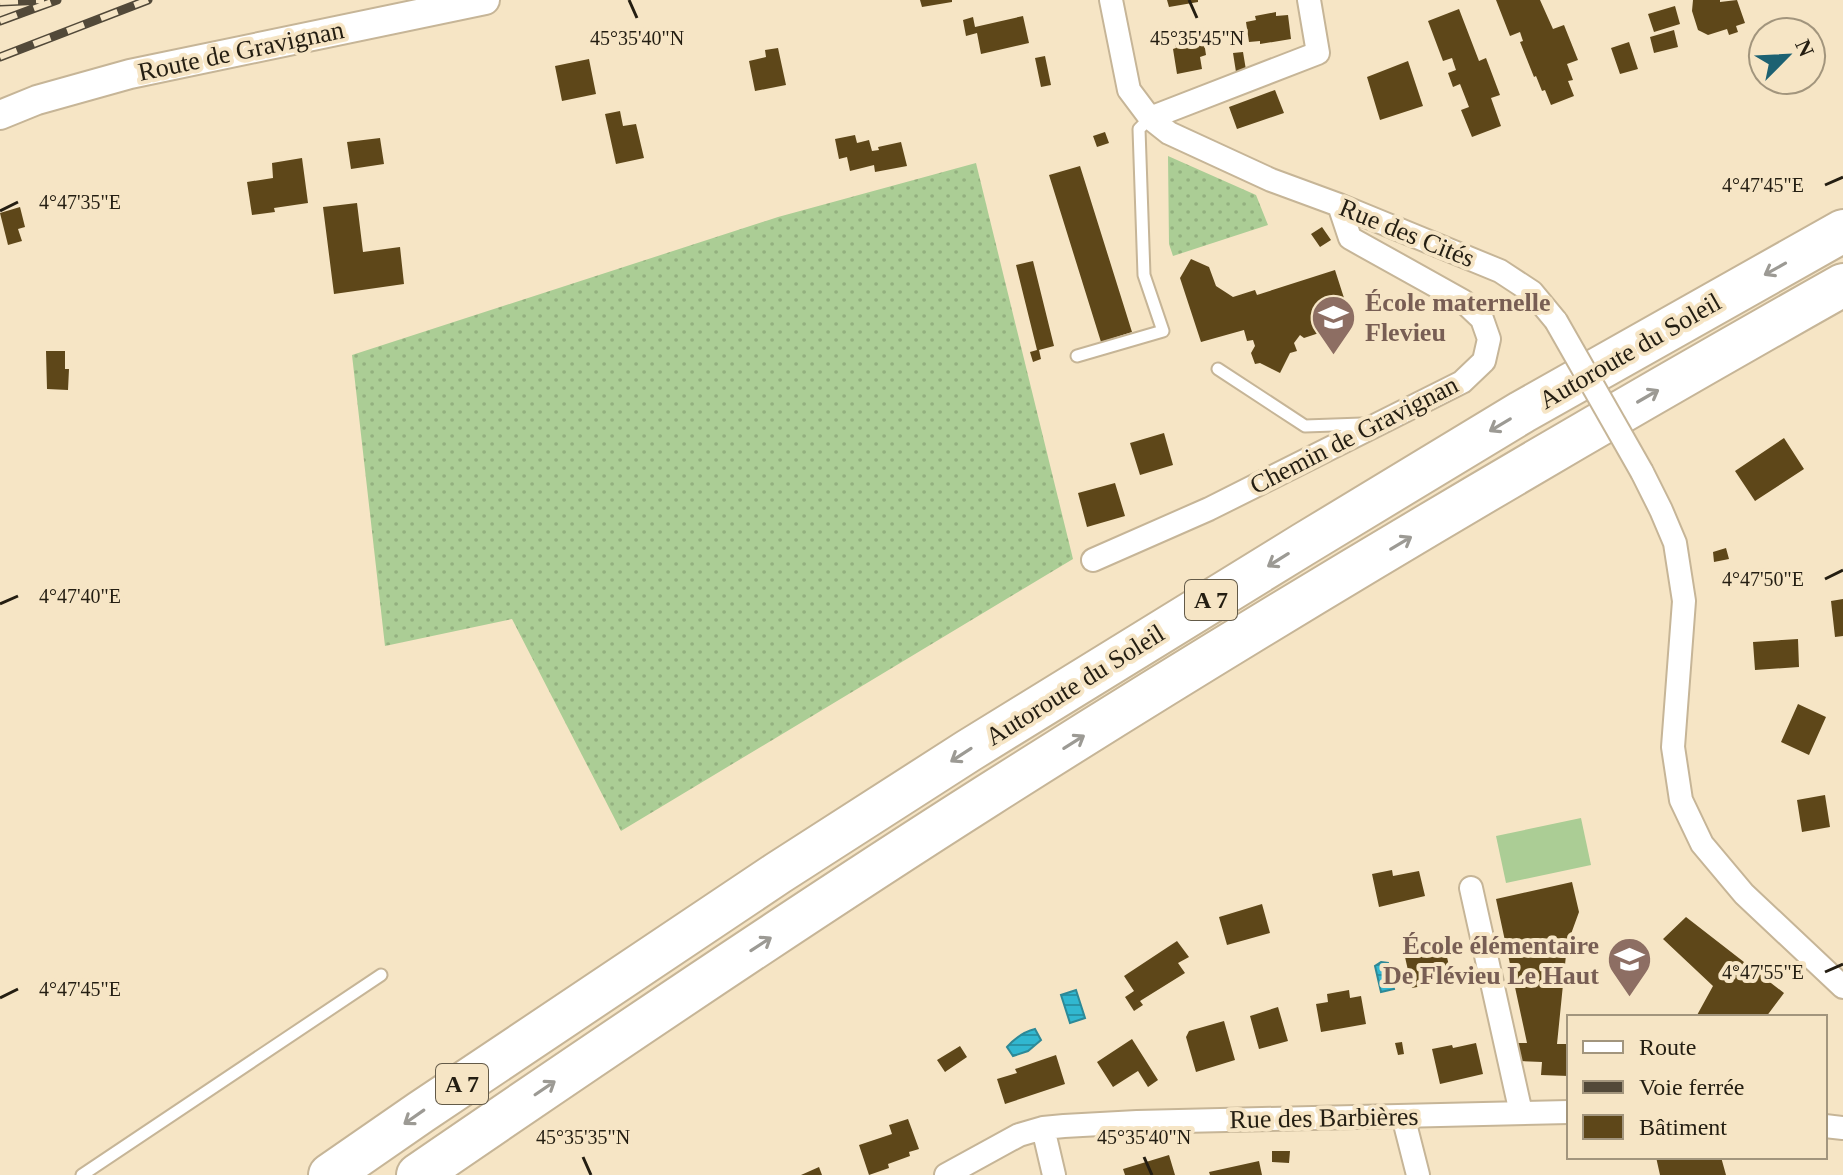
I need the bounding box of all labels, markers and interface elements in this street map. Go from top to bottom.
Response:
street label: Route de Gravignan [136,15,346,87]
north arrow [1747,16,1827,96]
text: 45°35'40"N [590,27,684,49]
text: 45°35'45"N [1150,27,1244,49]
text: N [1790,36,1820,61]
text: 4°47'45"E [1722,174,1804,196]
text: 4°47'35"E [39,191,121,213]
street label: Rue des Cités [1335,193,1479,273]
one-way arrow [1764,261,1787,277]
street label: Autoroute du Soleil [1534,287,1726,415]
place label: École maternelle Flevieu [1365,288,1551,347]
school or university icon: École maternelle Flevieu [1310,293,1358,356]
street label: Chemin de Gravignan [1245,370,1463,500]
one-way arrow [1636,388,1660,403]
one-way arrow [1489,418,1512,434]
one-way arrow [1389,535,1412,551]
one-way arrow [1267,552,1290,568]
text: 4°47'50"E [1722,568,1804,590]
road number: A 7 [1185,580,1237,620]
text: 4°47'40"E [39,585,121,607]
street label: Autoroute du Soleil [980,618,1170,752]
one-way arrow [1062,734,1085,750]
one-way arrow [950,747,973,763]
place label: École élémentaire De Flévieu Le Haut [1383,931,1599,990]
one-way arrow [750,936,772,952]
school or university icon: École élémentaire De Flévieu Le Haut [1606,936,1654,999]
text: 4°47'55"E [1722,961,1804,983]
text: 4°47'45"E [39,978,121,1000]
legend [1567,1015,1827,1159]
text: Route [1639,1034,1696,1060]
road number: A 7 [436,1064,488,1104]
text: Voie ferrée [1639,1074,1745,1100]
one-way arrow [533,1080,556,1096]
street label: Rue des Barbières [1229,1102,1419,1134]
one-way arrow [404,1108,426,1125]
text: Bâtiment [1639,1114,1727,1140]
text: 45°35'35"N [536,1126,630,1148]
text: 45°35'40"N [1097,1126,1191,1148]

